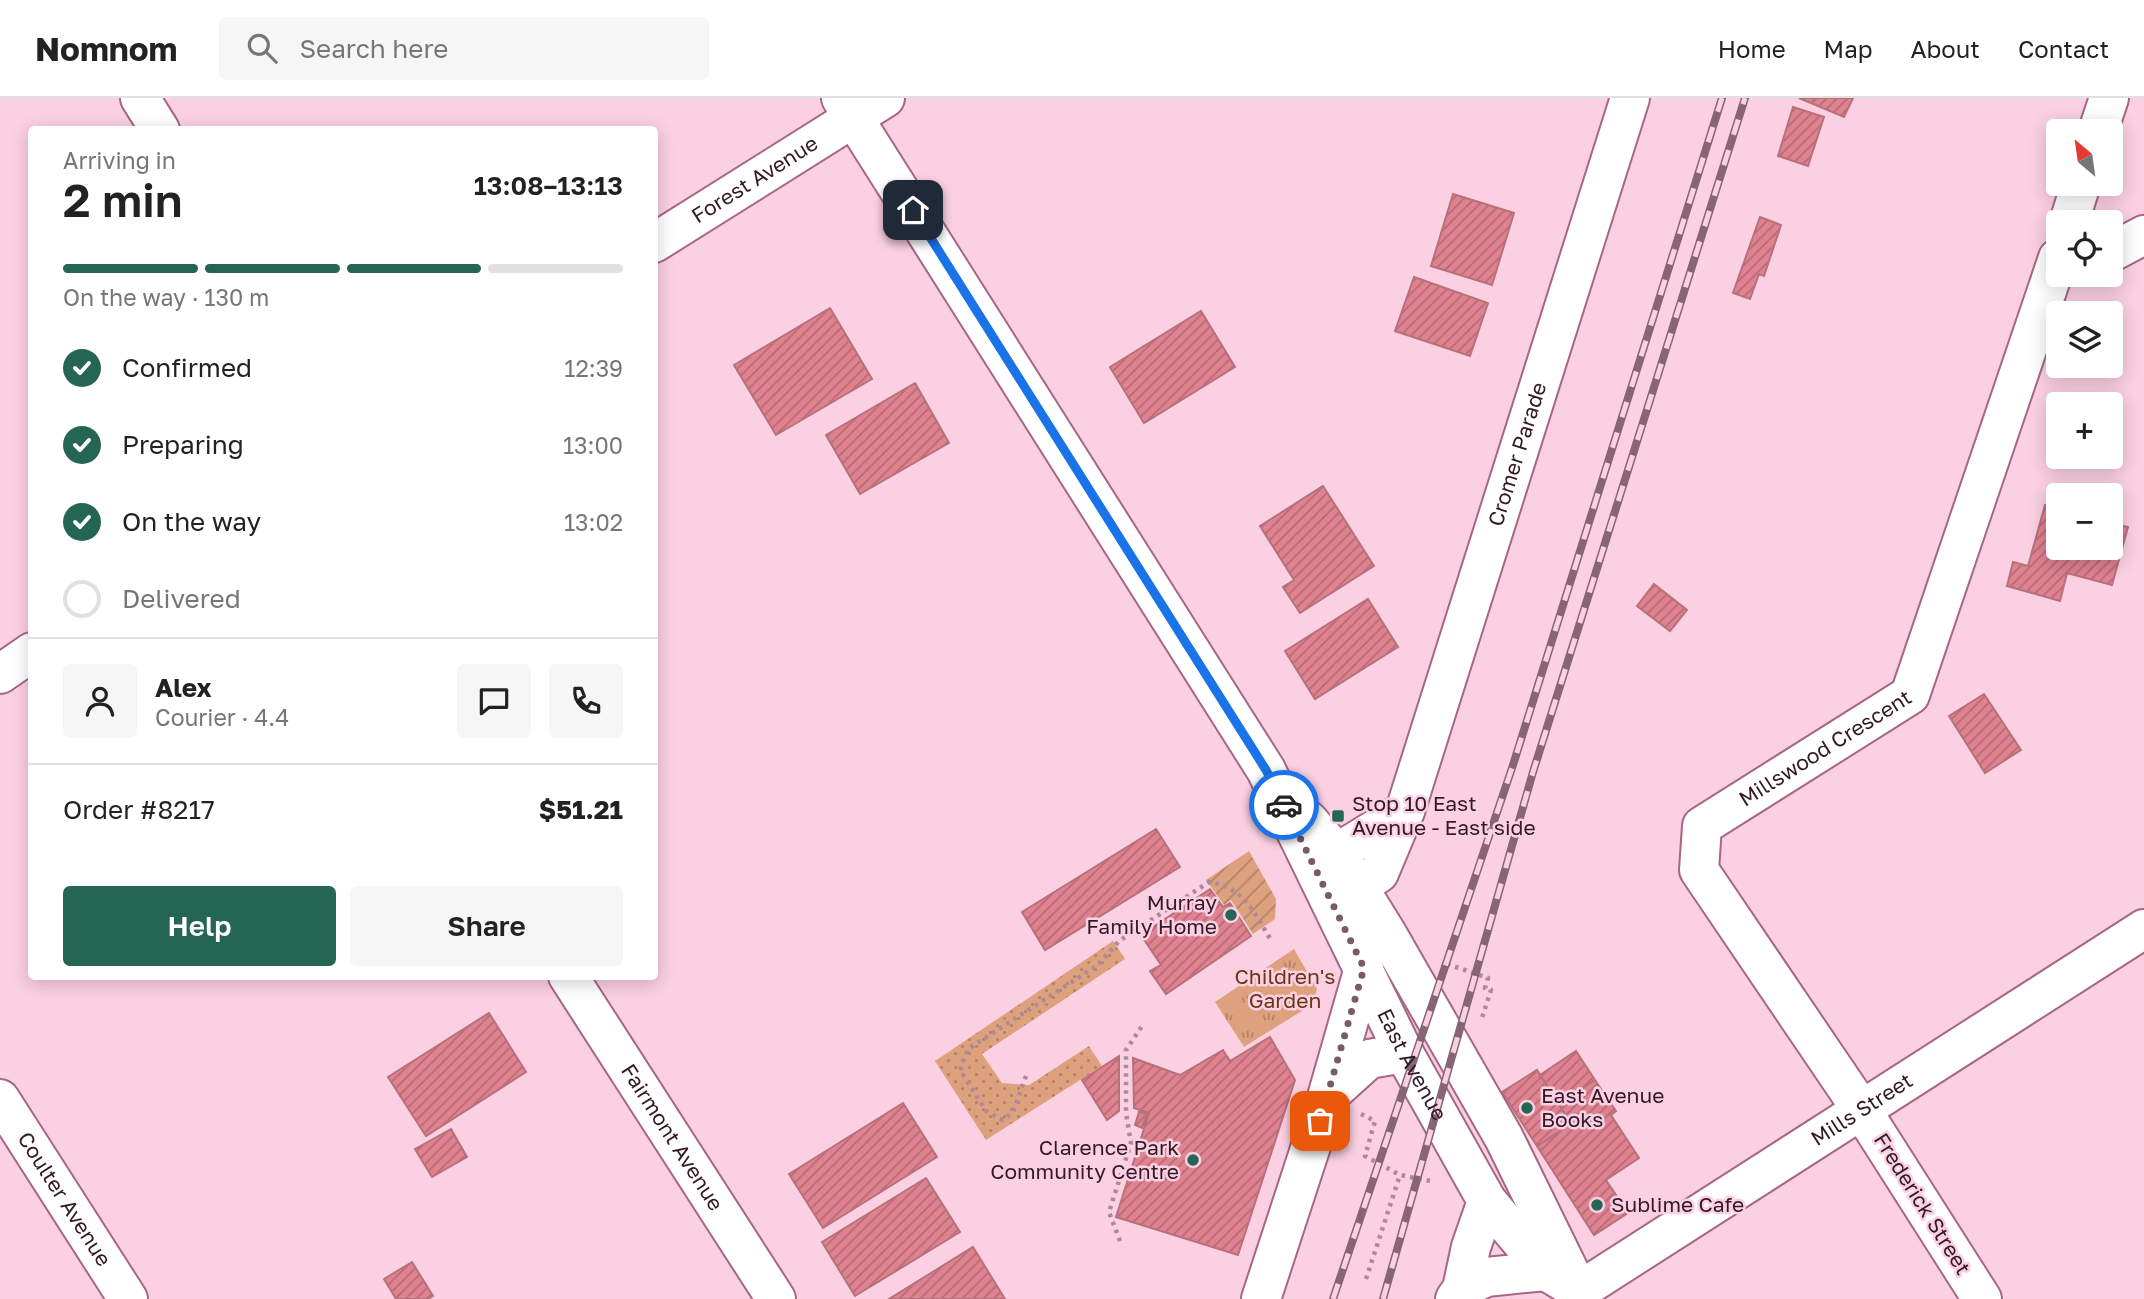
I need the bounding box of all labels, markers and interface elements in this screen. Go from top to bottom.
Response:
search box [219,17,709,80]
text: Nomnom [35,29,177,68]
icon: search [243,29,281,67]
text: Search here [299,33,448,64]
text: Home [1718,34,1786,63]
text: Map [1824,34,1873,63]
text: About [1911,34,1980,63]
text: Contact [2018,34,2109,63]
north arrow [2046,119,2123,196]
map controls [2046,119,2123,560]
street label: Forest Avenue [686,130,822,228]
text: Arriving in [63,146,176,174]
text: 13:08–13:13 [474,170,623,201]
text: 2 min [63,172,183,227]
pin [883,180,943,240]
icon: home [894,191,932,229]
button: locate [2046,210,2123,287]
text: On the way · 130 m [63,283,269,311]
button: layers [2046,301,2123,378]
icon: check [63,349,101,387]
text: Confirmed [122,352,252,383]
text: 12:39 [564,354,623,382]
street label: Cromer Parade [1482,379,1552,529]
button: + [2046,392,2123,469]
icon: check [63,426,101,464]
text: Preparing [122,429,244,460]
text: 13:00 [563,431,623,459]
button: − [2046,483,2123,560]
icon: check [63,503,101,541]
text: On the way [122,506,261,537]
text: 13:02 [564,508,623,536]
text: Delivered [122,583,241,614]
button: person [63,664,137,738]
button: chat [457,664,531,738]
button: phone [549,664,623,738]
text: Alex [155,672,212,703]
street label: Millswood Crescent [1734,683,1916,811]
text: Courier · 4.4 [155,703,289,731]
courier [1249,770,1319,840]
icon: car [1265,786,1303,824]
place label: Stop 10 East Avenue - East side [1352,790,1536,840]
text: Order #8217 [63,794,215,825]
text: $51.21 [539,794,623,825]
marker: Stop 10 East Avenue - East side [1330,808,1346,824]
button: Help [63,886,336,966]
button: Share [350,886,623,966]
place label: Murray Family Home [1086,889,1217,939]
marker: Murray Family Home [1223,907,1239,923]
park label: Children's Garden [1235,963,1335,1013]
street label: East Avenue [1372,1004,1453,1125]
street label: Fairmont Avenue [616,1059,730,1215]
street label: Mills Street [1806,1067,1917,1151]
place label: East Avenue Books [1541,1082,1664,1132]
pin [1290,1091,1350,1151]
marker: East Avenue Books [1519,1100,1535,1116]
icon: bag [1301,1102,1339,1140]
street label: Coulter Avenue [12,1127,117,1271]
street label: Frederick Street [1869,1128,1977,1279]
place label: Clarence Park Community Centre [990,1134,1179,1184]
marker: Clarence Park Community Centre [1185,1152,1201,1168]
place label: Sublime Cafe [1611,1191,1744,1217]
marker: Sublime Cafe [1589,1197,1605,1213]

